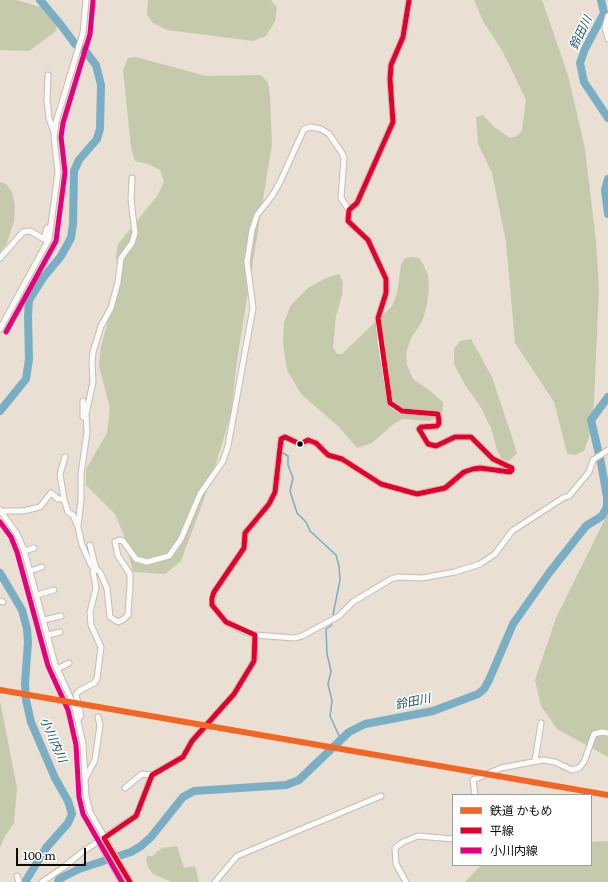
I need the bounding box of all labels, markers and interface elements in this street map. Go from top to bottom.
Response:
water label: 鈴田川 [567,14,595,52]
unlabelled marker [295,439,305,449]
water label: 鈴田川 [394,691,432,713]
water label: 小川内川 [37,715,69,765]
legend [452,794,592,866]
text: 鉄道 かもめ [490,801,552,819]
text: 平線 [490,821,514,839]
scale bar [18,840,88,866]
text: 小川内線 [490,841,538,859]
text: 100 m [23,846,56,864]

